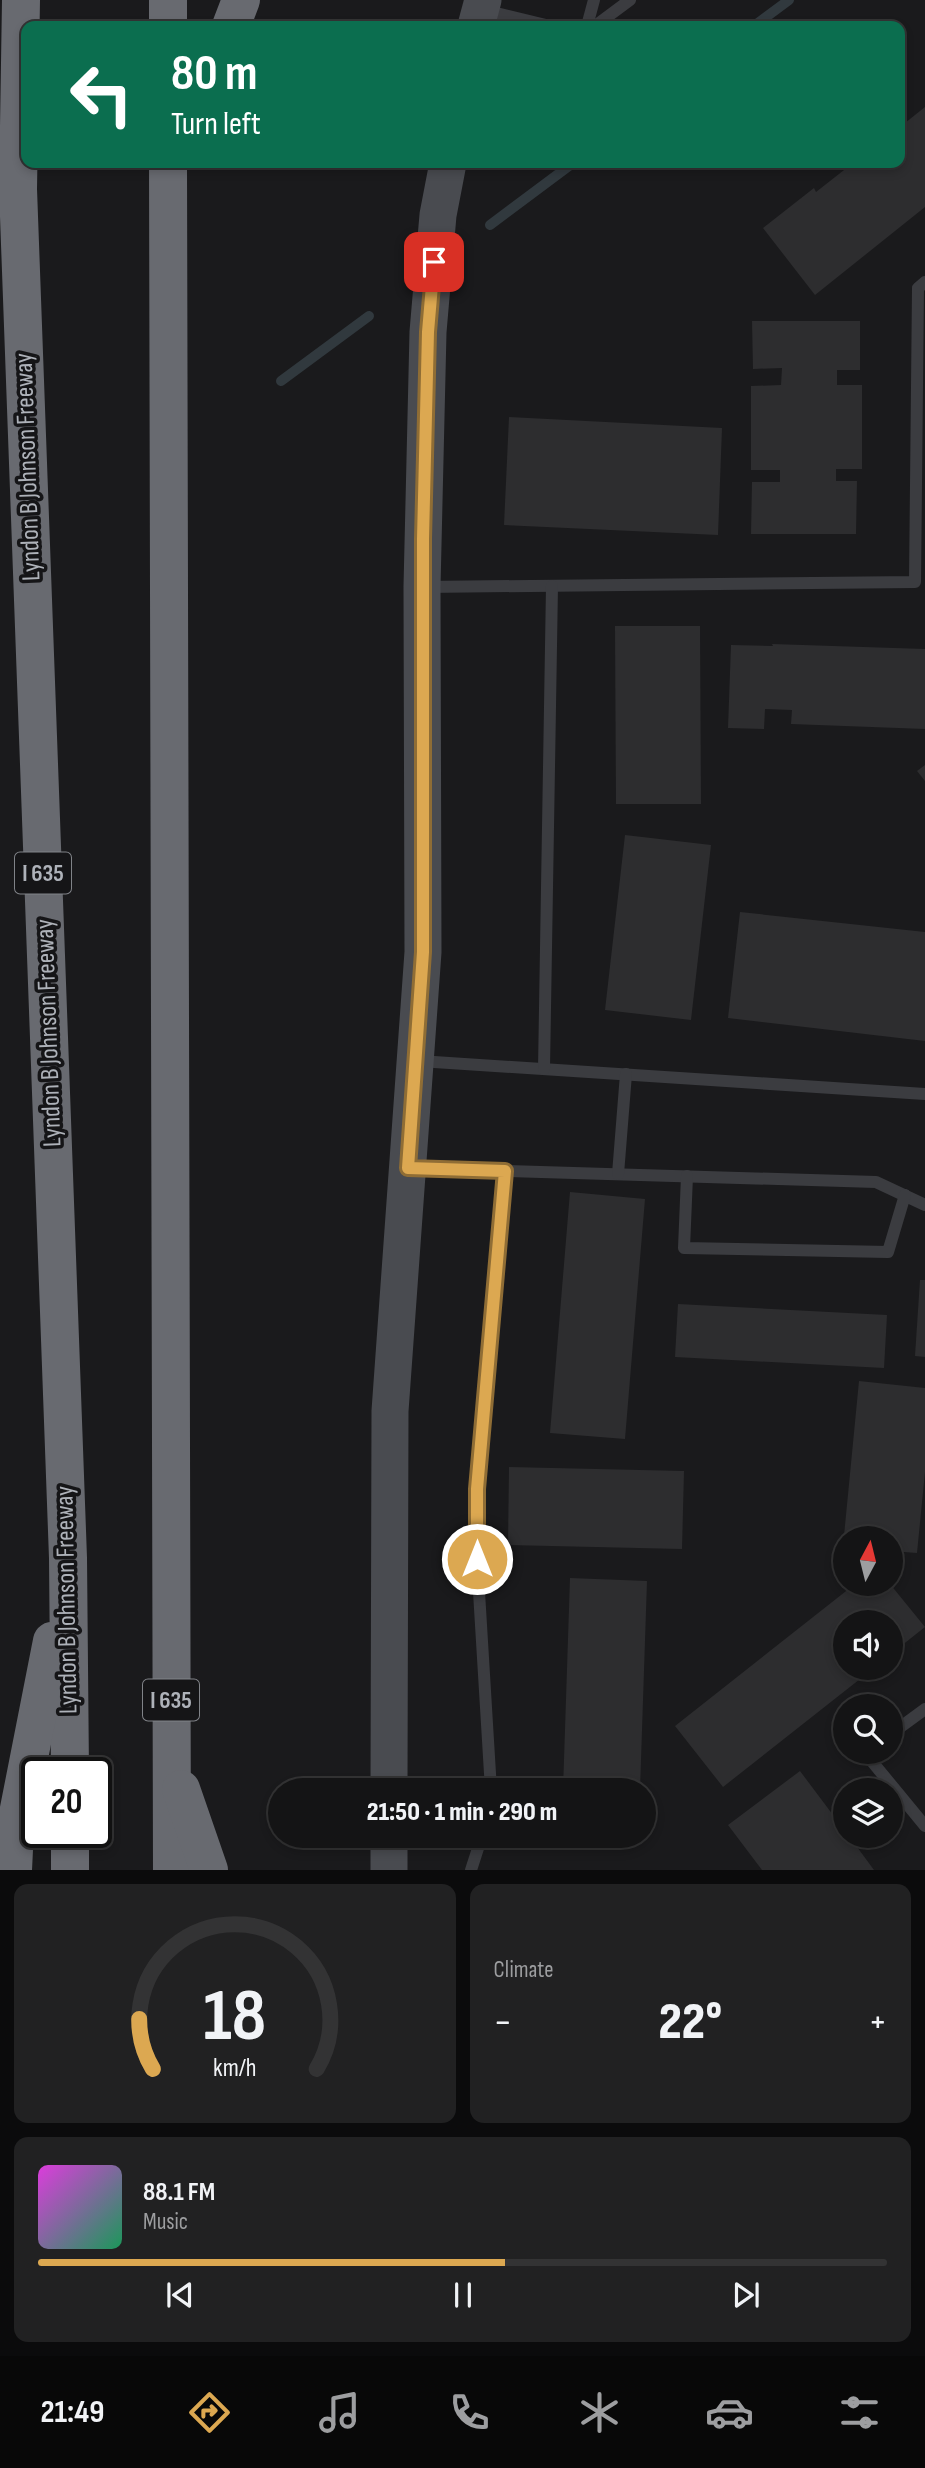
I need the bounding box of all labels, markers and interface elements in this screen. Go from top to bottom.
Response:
text: 80 m [171,45,258,104]
icon: left [56,49,147,140]
text: Turn left [171,105,261,144]
pin [404,232,464,292]
icon: arrive [415,243,453,281]
street label: Lyndon B Johnson Freeway [9,352,47,582]
road number: I 635 [15,852,71,894]
street label: Lyndon B Johnson Freeway [30,918,68,1148]
street label: Lyndon B Johnson Freeway [50,1486,84,1714]
position arrow [440,1522,514,1596]
north arrow [833,1526,903,1596]
map controls [833,1526,903,1848]
button: sound [833,1610,903,1680]
road number: I 635 [143,1680,199,1720]
button: search [833,1694,903,1764]
speed limit sign: 20 [21,1757,112,1848]
button: layers [833,1778,903,1848]
text: 21:50 · 1 min · 290 m [367,1797,557,1828]
text: Climate [494,1956,553,1984]
text: 18 [203,1974,266,2062]
text: 22° [658,1991,722,2054]
text: − [494,2000,512,2045]
text: + [868,2000,887,2045]
text: km/h [213,2053,256,2084]
text: 88.1 FM [143,2177,215,2208]
text: Music [143,2208,188,2236]
icon: previous [161,2276,199,2314]
icon: pause [444,2276,482,2314]
icon: next [727,2276,765,2314]
icon: directions [185,2388,234,2437]
icon: music [315,2388,364,2437]
icon: phone [445,2388,494,2437]
icon: climate [575,2388,624,2437]
icon: car [705,2388,754,2437]
icon: filters [835,2388,884,2437]
text: 21:49 [41,2393,104,2432]

